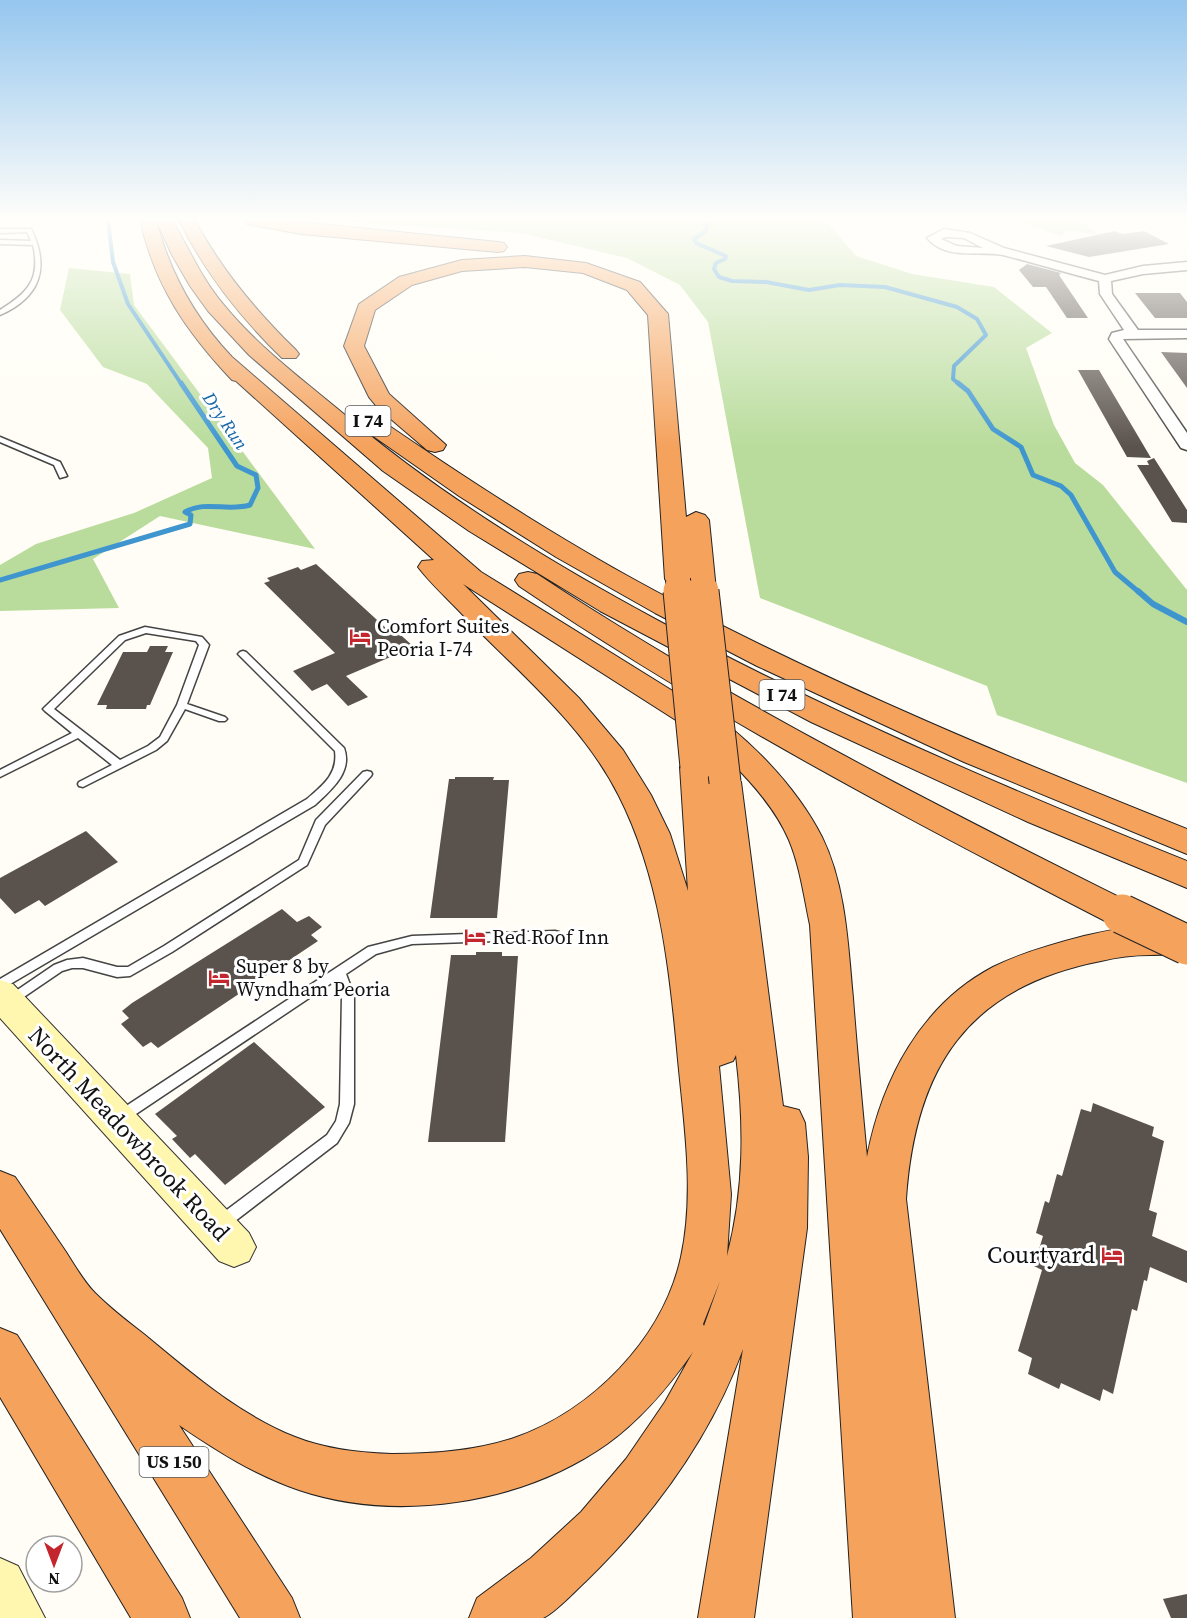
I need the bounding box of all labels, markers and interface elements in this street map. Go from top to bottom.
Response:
water label: Dry Run [196,386,254,455]
road number: I 74 [346,406,391,436]
place label: Comfort Suites Peoria I-74 [377,612,509,663]
hotel icon: Comfort Suites Peoria I-74 [348,625,372,649]
road number: I 74 [760,680,804,710]
place label: Red Roof Inn [492,923,609,951]
hotel icon: Red Roof Inn [463,925,487,949]
place label: Super 8 by Wyndham Peoria [236,952,391,1003]
hotel icon: Super 8 by Wyndham Peoria [207,966,231,990]
street label: North Meadowbrook Road [21,1019,238,1248]
place label: Courtyard [987,1238,1095,1271]
hotel icon: Courtyard [1100,1243,1124,1267]
road number: US 150 [140,1447,208,1477]
north arrow [24,1534,84,1594]
text: N [48,1568,60,1590]

